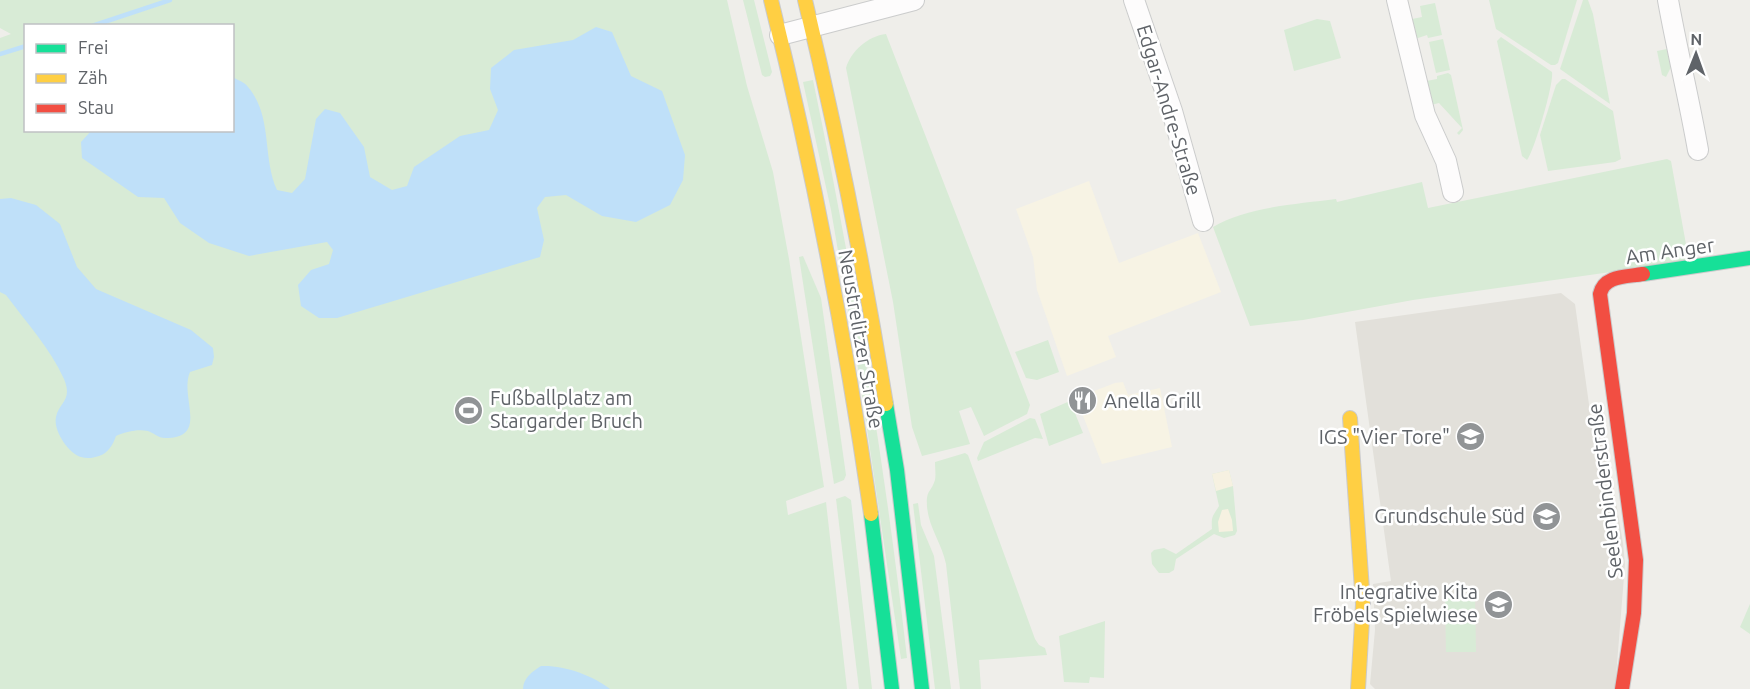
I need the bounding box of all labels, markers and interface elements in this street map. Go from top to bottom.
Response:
street label: Edgar-Andre-Straße [1133,22,1206,198]
legend [24,24,234,132]
north arrow [1666,24,1726,84]
text: N [1690,30,1702,48]
text: Frei [78,37,108,57]
text: Zäh [78,67,108,87]
text: Stau [78,97,114,117]
street label: Am Anger [1624,233,1716,268]
street label: Neustrelitzer Straße [834,248,889,430]
restaurant icon: Anella Grill [1067,385,1099,417]
place label: Fußballplatz am Stargarder Bruch [490,386,643,432]
place label: Anella Grill [1104,389,1201,412]
sports icon: Fußballplatz am Stargarder Bruch [453,394,485,426]
street label: Seelenbinderstraße [1582,402,1627,580]
school or university icon: IGS "Vier Tore" [1455,421,1487,453]
place label: IGS "Vier Tore" [1319,425,1450,448]
school or university icon: Grundschule Süd [1530,500,1562,532]
place label: Grundschule Süd [1374,504,1525,527]
place label: Integrative Kita Fröbels Spielwiese [1313,580,1478,626]
school or university icon: Integrative Kita Fröbels Spielwiese [1483,588,1515,620]

